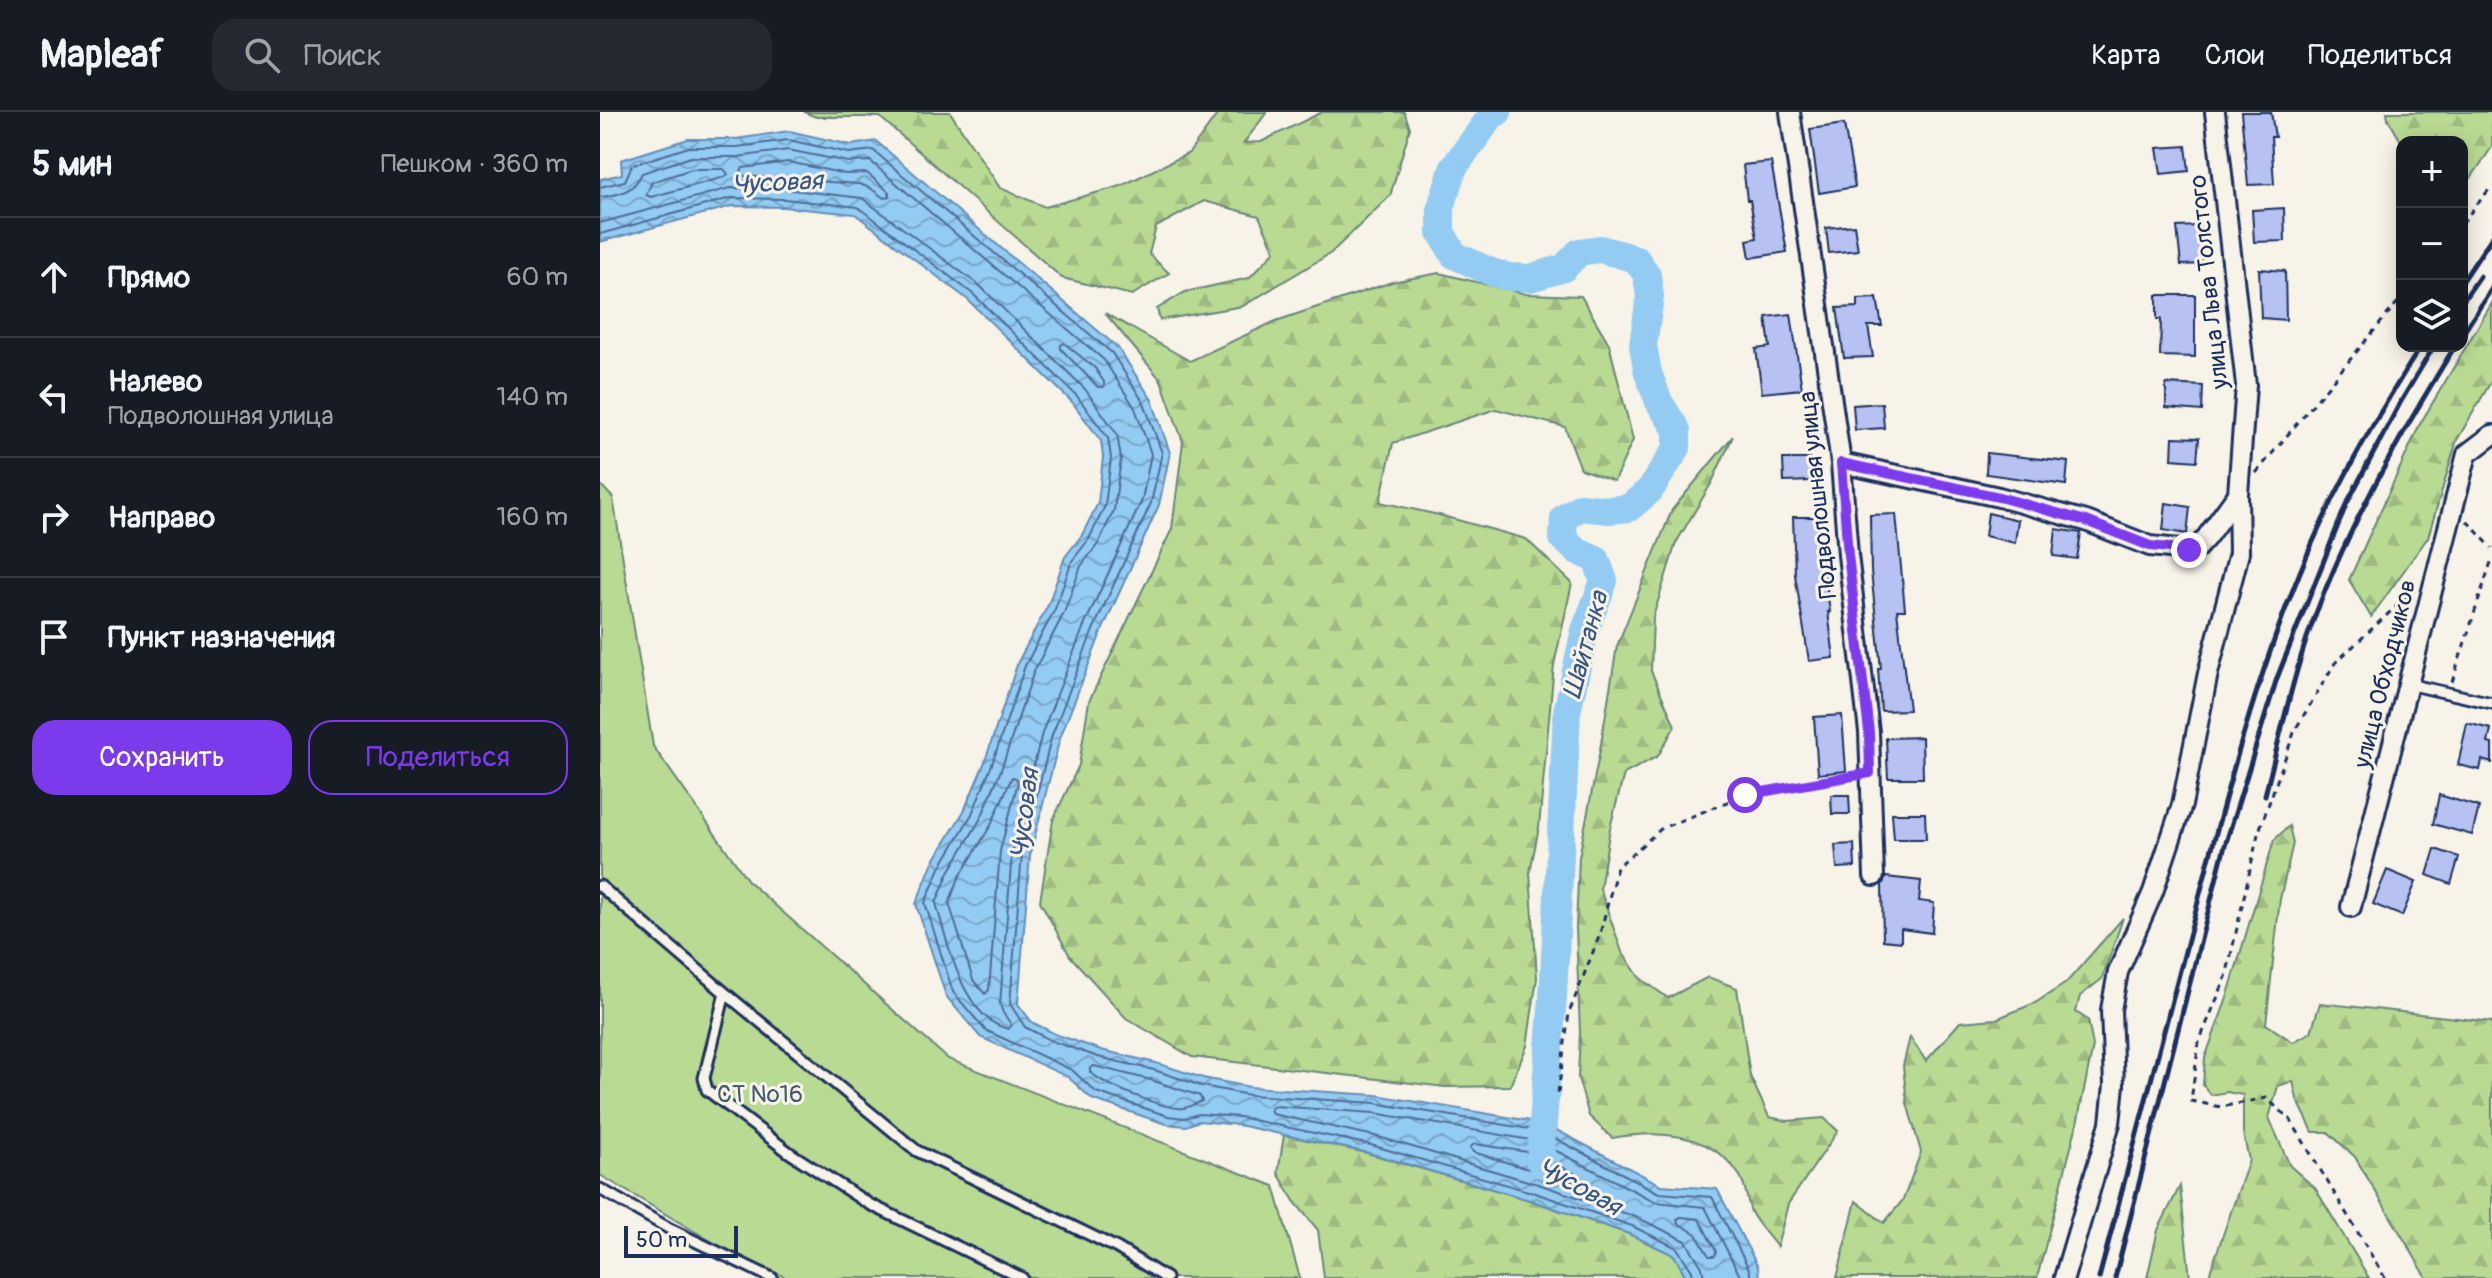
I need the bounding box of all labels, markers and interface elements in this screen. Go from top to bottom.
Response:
search box [212,19,772,91]
text: Mapleaf [40,31,164,79]
icon: search [240,33,284,77]
text: Поиск [304,37,382,74]
text: Карта [2091,38,2161,73]
text: Слои [2205,38,2264,73]
text: Поделиться [2308,38,2452,73]
map controls [2396,136,2468,352]
button: + [2396,136,2468,208]
text: 5 мин [32,143,112,186]
text: Пешком · 360 m [381,148,568,180]
water label: Чусовая [731,164,826,201]
street label: улица Льва Толстого [2183,173,2235,391]
button: − [2396,208,2468,280]
icon: ahead [32,255,76,299]
text: Прямо [108,259,190,296]
text: 60 m [506,261,568,293]
button: layers [2396,280,2468,352]
text: Налево [108,363,202,400]
icon: left [32,375,76,419]
text: 140 m [496,381,568,413]
street label: Подволошная улица [1793,390,1843,600]
text: Подволошная улица [108,400,334,432]
icon: right [32,495,76,539]
text: Направо [108,499,215,536]
text: 160 m [496,501,568,533]
route end [2171,532,2207,568]
street label: улица Обходчиков [2347,577,2422,772]
water label: Шайтанка [1556,586,1616,702]
icon: arrive [32,615,76,659]
text: Пункт назначения [108,619,335,656]
button: Сохранить [32,720,292,795]
button: Поделиться [308,720,568,795]
water label: Чусовая [1004,764,1047,861]
route start [1727,777,1763,813]
park label: СТ №16 [717,1080,803,1109]
water label: Чусовая [1531,1151,1629,1224]
scale bar [624,1222,738,1258]
text: 50 m [636,1226,687,1254]

